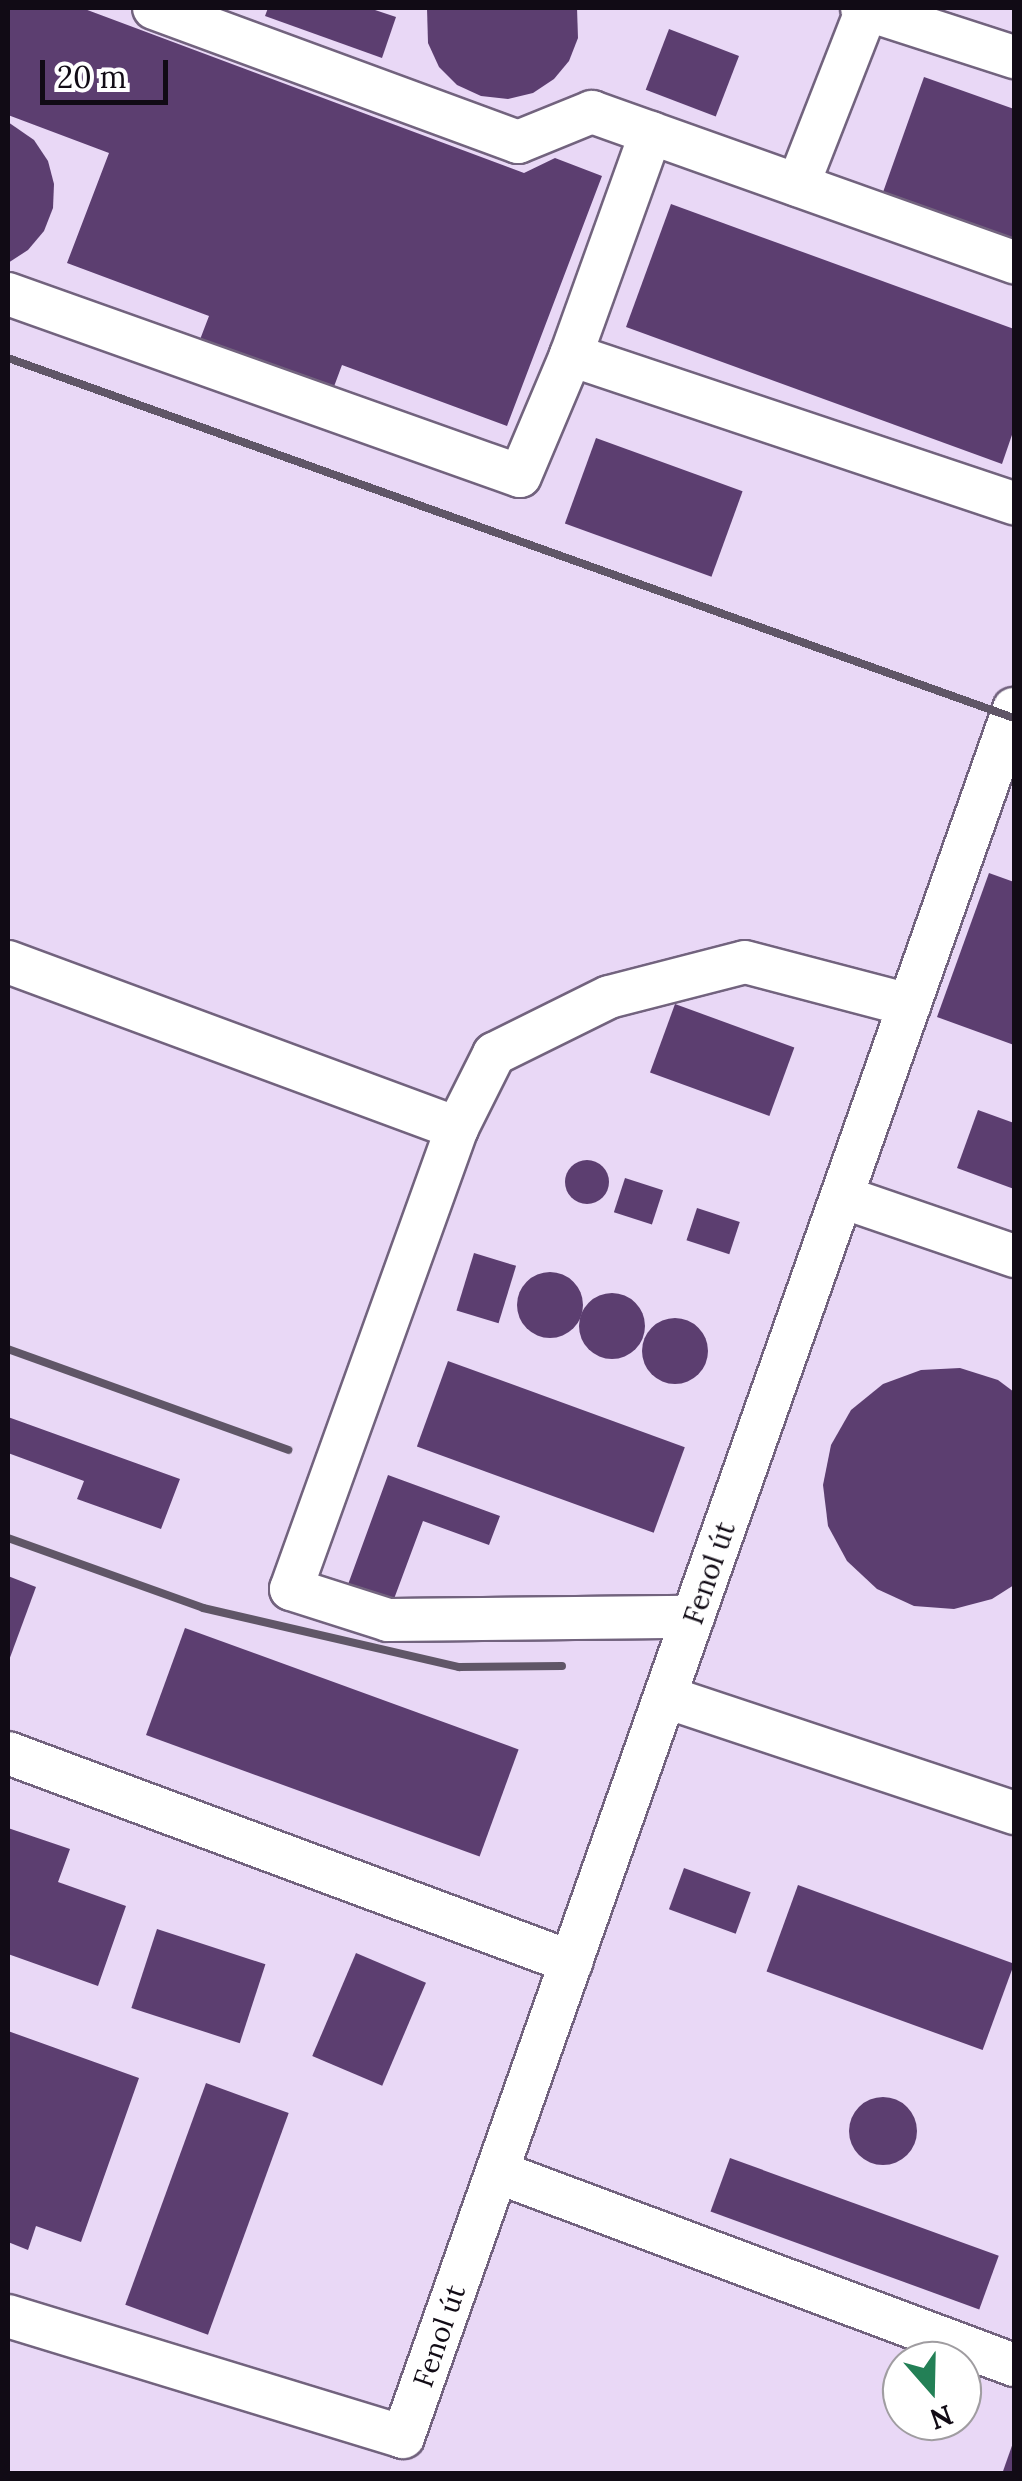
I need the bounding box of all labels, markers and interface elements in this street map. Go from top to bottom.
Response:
scale bar [45,40,172,102]
text: 20 m [57,58,126,96]
street label: Fenol út [676,1517,742,1629]
street label: Fenol út [406,2280,472,2392]
north arrow [882,2341,982,2441]
text: N [925,2397,958,2438]

